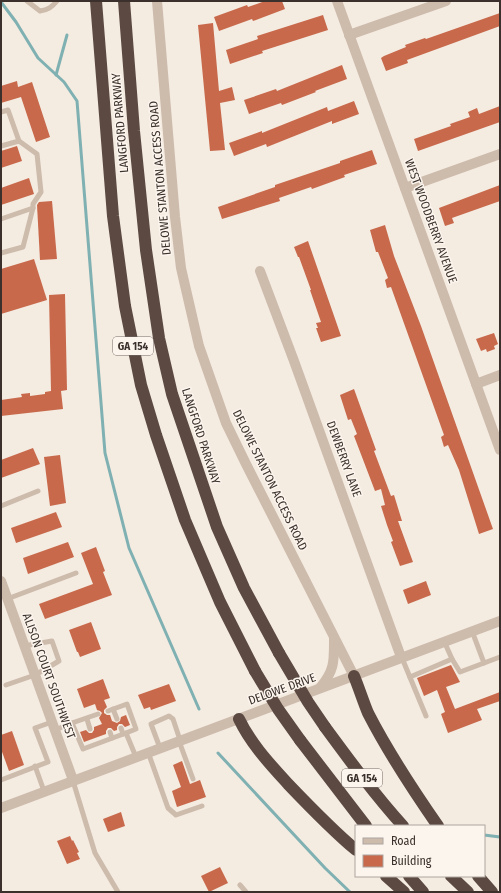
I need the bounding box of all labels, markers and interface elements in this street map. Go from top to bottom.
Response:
street label: LANGFORD PARKWAY [109,72,131,173]
street label: DELOWE STANTON ACCESS ROAD [146,100,174,256]
street label: WEST WOODBERRY AVENUE [402,157,460,285]
road number: GA 154 [113,337,153,355]
street label: LANGFORD PARKWAY [179,386,223,486]
street label: DELOWE STANTON ACCESS ROAD [230,407,310,553]
street label: DEWBERRY LANE [324,419,364,499]
street label: ALISON COURT SOUTHWEST [20,611,78,741]
street label: DELOWE DRIVE [246,670,318,708]
road number: GA 154 [342,769,382,787]
legend [355,825,485,877]
text: Road [391,834,416,848]
text: Building [391,854,432,868]

